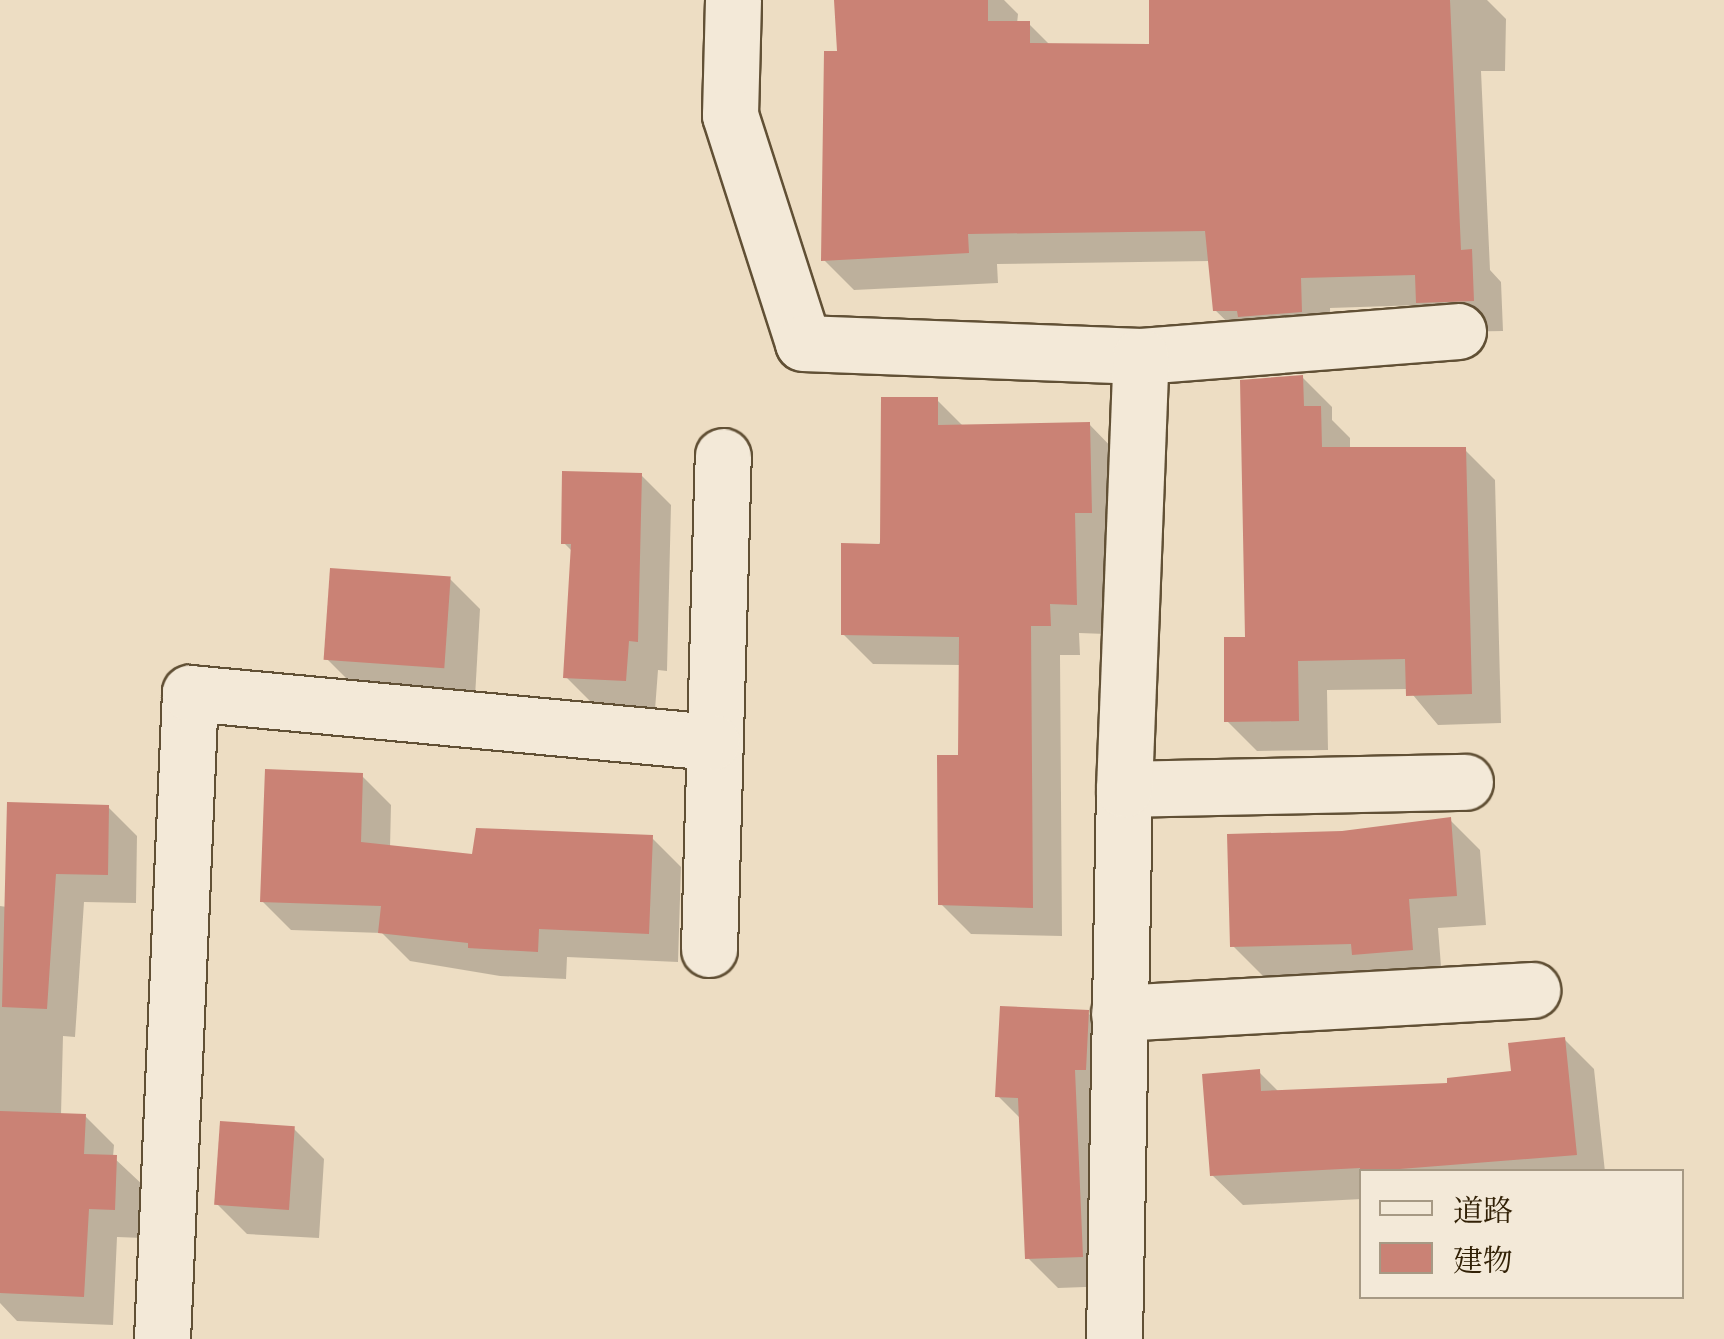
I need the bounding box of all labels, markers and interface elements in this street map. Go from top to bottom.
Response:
legend [1359,1169,1684,1299]
text: 道路 [1453,1191,1513,1231]
text: 建物 [1453,1241,1513,1281]

